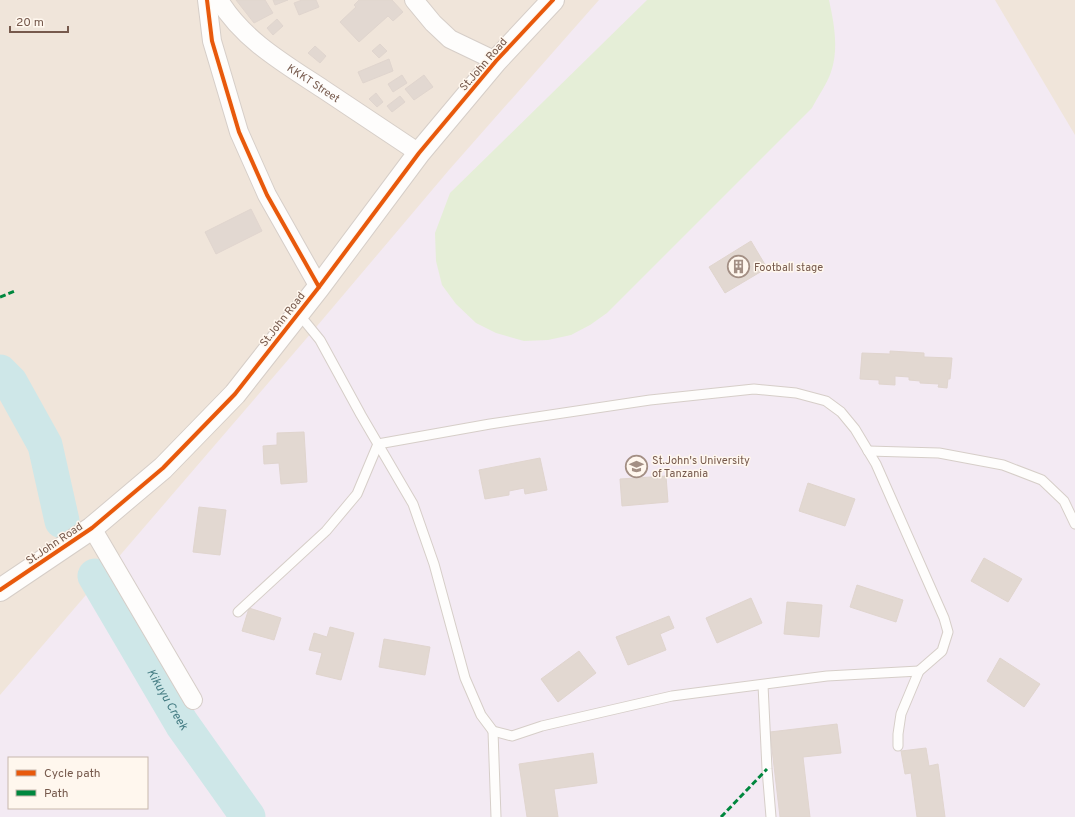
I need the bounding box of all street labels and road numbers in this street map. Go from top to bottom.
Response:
street label: St.John Road [457,35,511,94]
street label: KKKT Street [284,61,342,106]
street label: St.John Road [257,289,309,350]
street label: St.John Road [23,520,86,568]

